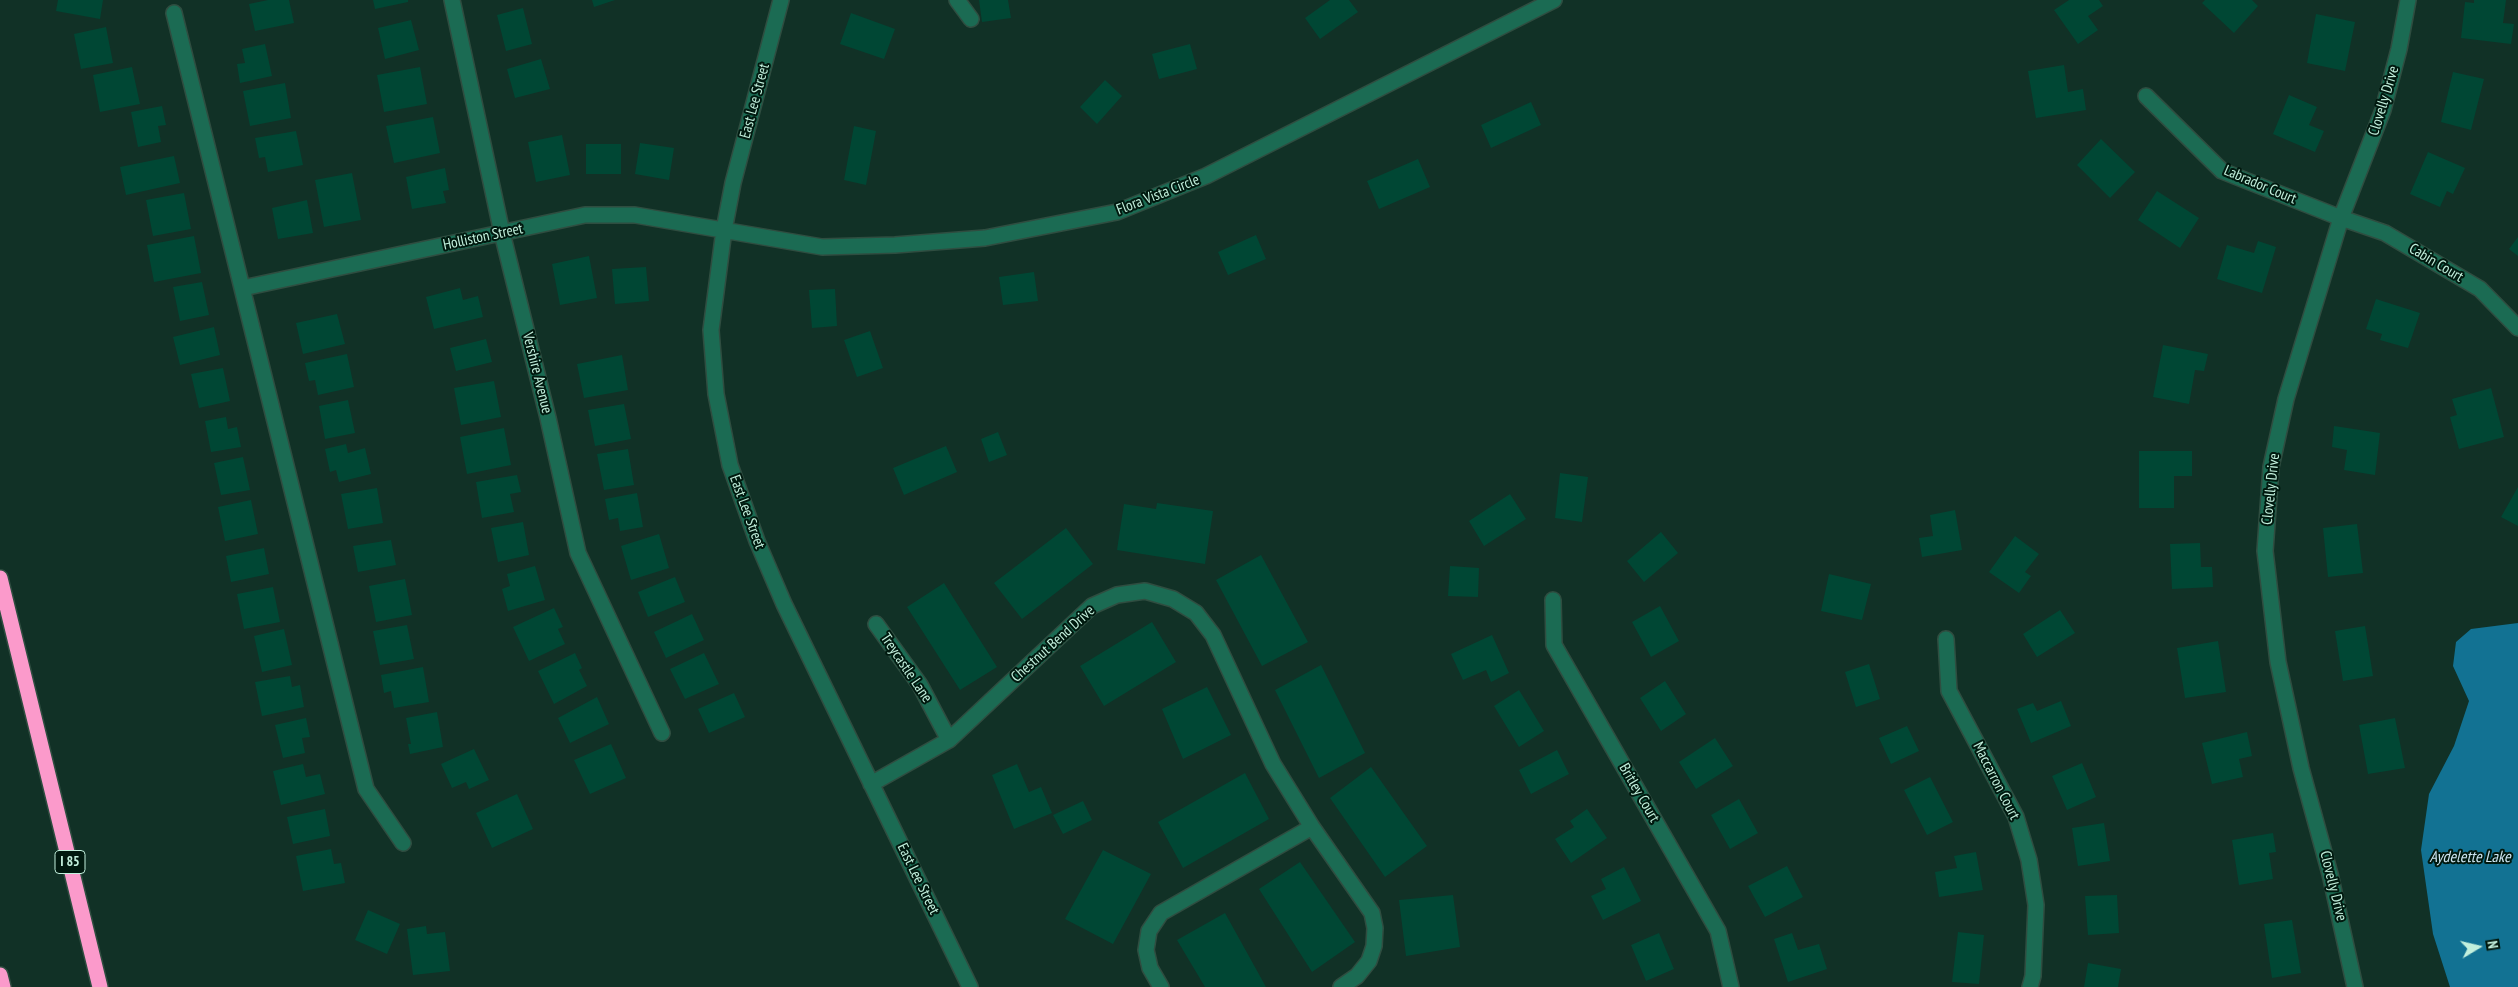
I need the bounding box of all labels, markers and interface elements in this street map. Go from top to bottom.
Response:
street label: East Lee Street [736,62,774,140]
street label: Clovelly Drive [2365,64,2403,138]
street label: Labrador Court [2221,162,2299,208]
street label: Flora Vista Circle [1114,171,1202,219]
street label: Holliston Street [441,220,525,254]
street label: Cabin Court [2406,240,2466,286]
street label: Vershire Avenue [518,331,556,415]
street label: Clovelly Drive [2258,452,2284,526]
street label: East Lee Street [725,473,769,551]
street label: Chestnut Bend Drive [1008,602,1098,686]
street label: Treycastle Lane [876,630,936,706]
street label: Maccarron Court [1969,739,2023,823]
street label: Britley Court [1615,760,1663,826]
street label: East Lee Street [893,841,943,917]
water label: Aydelette Lake [2429,847,2511,867]
street label: Clovelly Drive [2316,849,2350,923]
road number: I 85 [55,850,85,874]
north arrow [2453,922,2503,972]
text: N [2483,940,2502,950]

